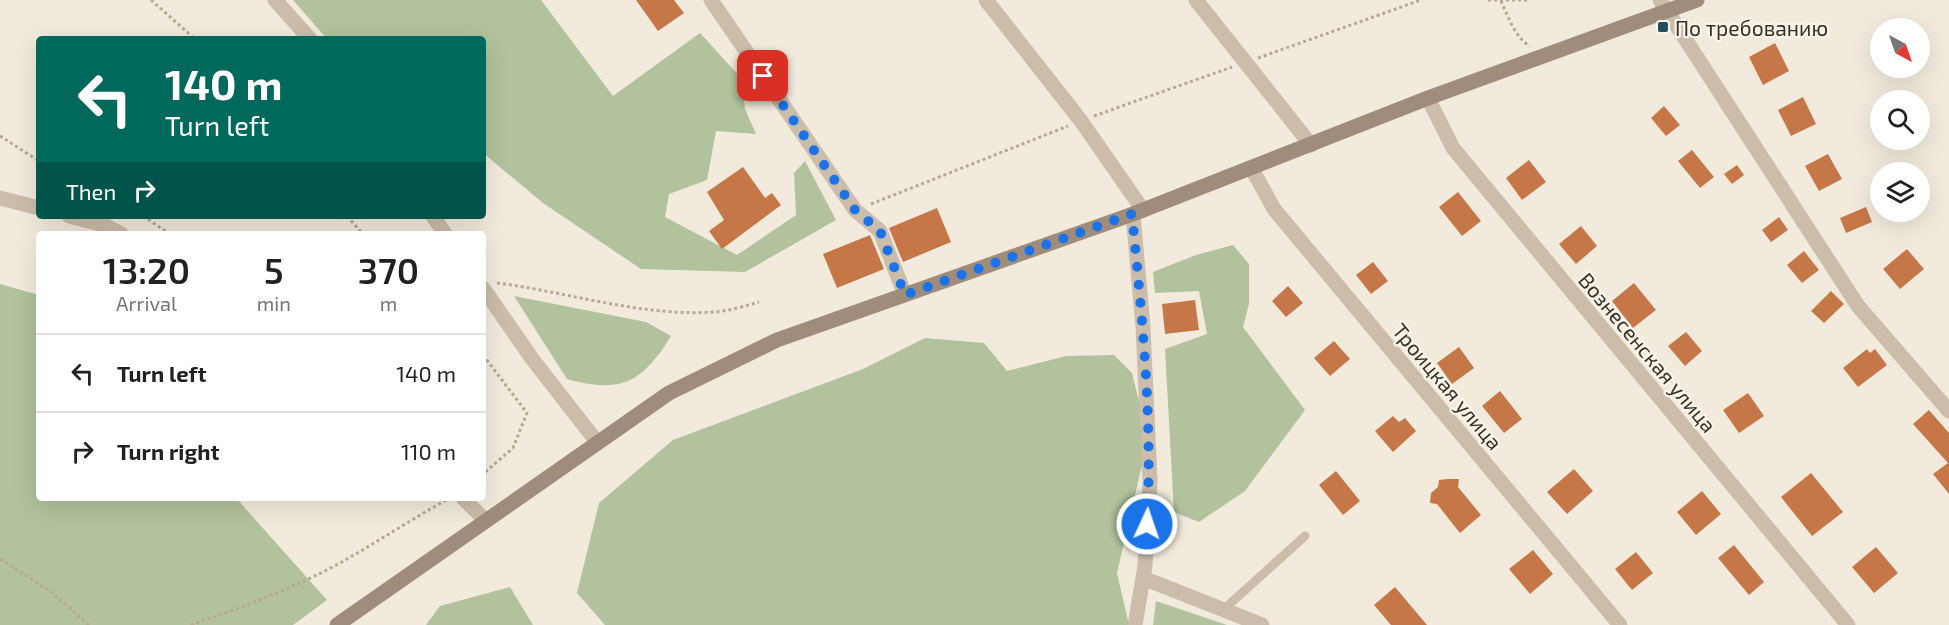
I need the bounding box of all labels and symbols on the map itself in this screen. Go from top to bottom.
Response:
place label: По требованию [1675,15,1828,40]
north arrow [1870,18,1930,78]
marker: По требованию [1656,20,1670,34]
pin [737,50,788,101]
street label: Вознесенская улица [1573,267,1722,437]
street label: Троицкая улица [1387,318,1508,455]
position arrow [1115,492,1179,556]

